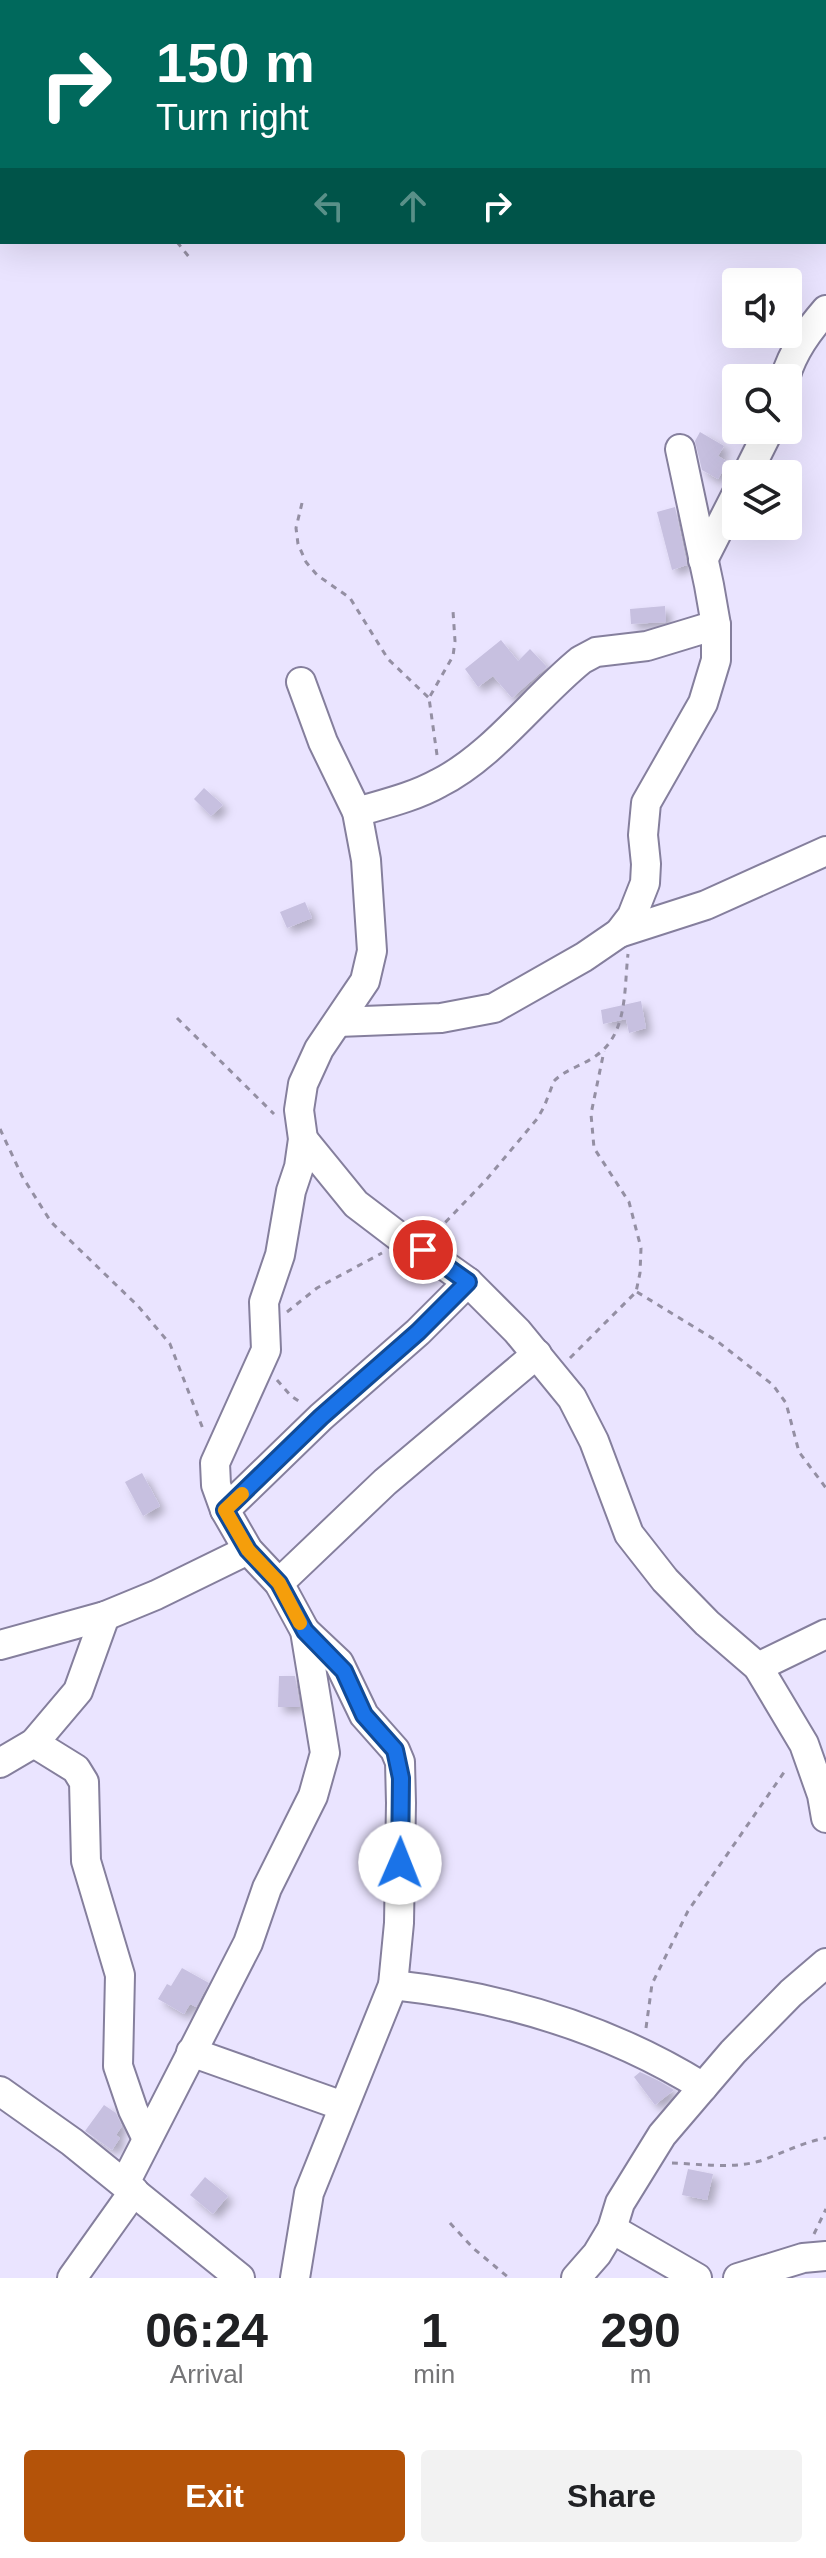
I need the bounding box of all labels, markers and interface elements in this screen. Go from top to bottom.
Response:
text: 150 m [156,31,315,94]
icon: right [24,32,128,136]
text: Turn right [156,97,309,138]
icon: left [307,184,351,228]
icon: ahead [391,184,435,228]
icon: right [475,184,519,228]
map controls [722,268,802,540]
button: sound [722,268,802,348]
button: search [722,364,802,444]
button: layers [722,460,802,540]
pin [389,1216,457,1284]
icon: arrive [401,1228,445,1272]
position arrow [358,1821,442,1905]
text: 06:24 [145,2304,268,2357]
text: 1 [421,2304,448,2357]
text: 290 [601,2304,681,2357]
text: Arrival [170,2359,244,2389]
text: min [413,2359,455,2389]
text: m [630,2359,651,2389]
button: Exit [24,2450,405,2542]
button: Share [421,2450,802,2542]

